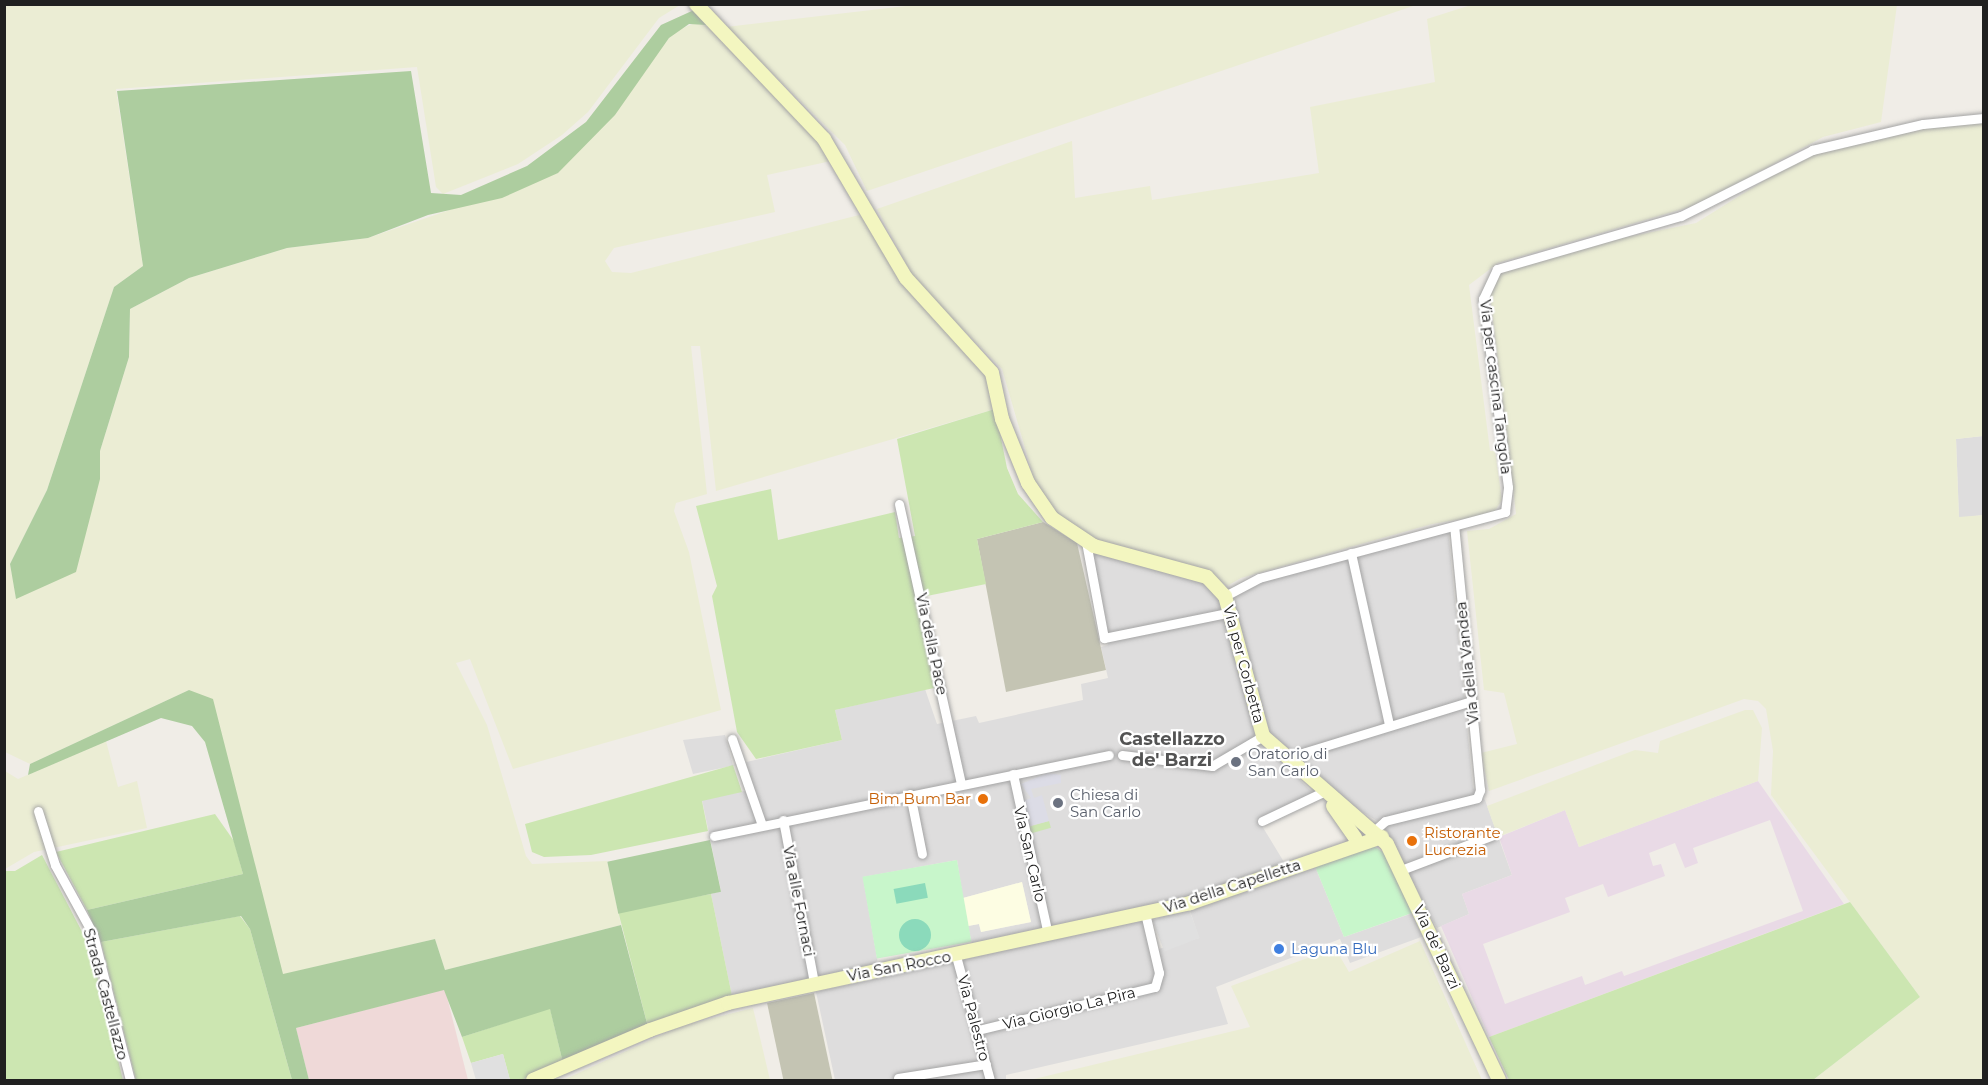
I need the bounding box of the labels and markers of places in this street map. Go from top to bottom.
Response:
place label: Oratorio di San Carlo [1248,744,1328,779]
marker: Oratorio di San Carlo [1229,755,1243,769]
place label: Chiesa di San Carlo [1070,785,1141,820]
place label: Bim Bum Bar [868,790,971,808]
marker: Bim Bum Bar [976,792,990,806]
marker: Chiesa di San Carlo [1051,796,1065,810]
place label: Ristorante Lucrezia [1424,823,1501,858]
marker: Ristorante Lucrezia [1405,834,1419,848]
place label: Laguna Blu [1291,940,1377,958]
marker: Laguna Blu [1272,942,1286,956]

